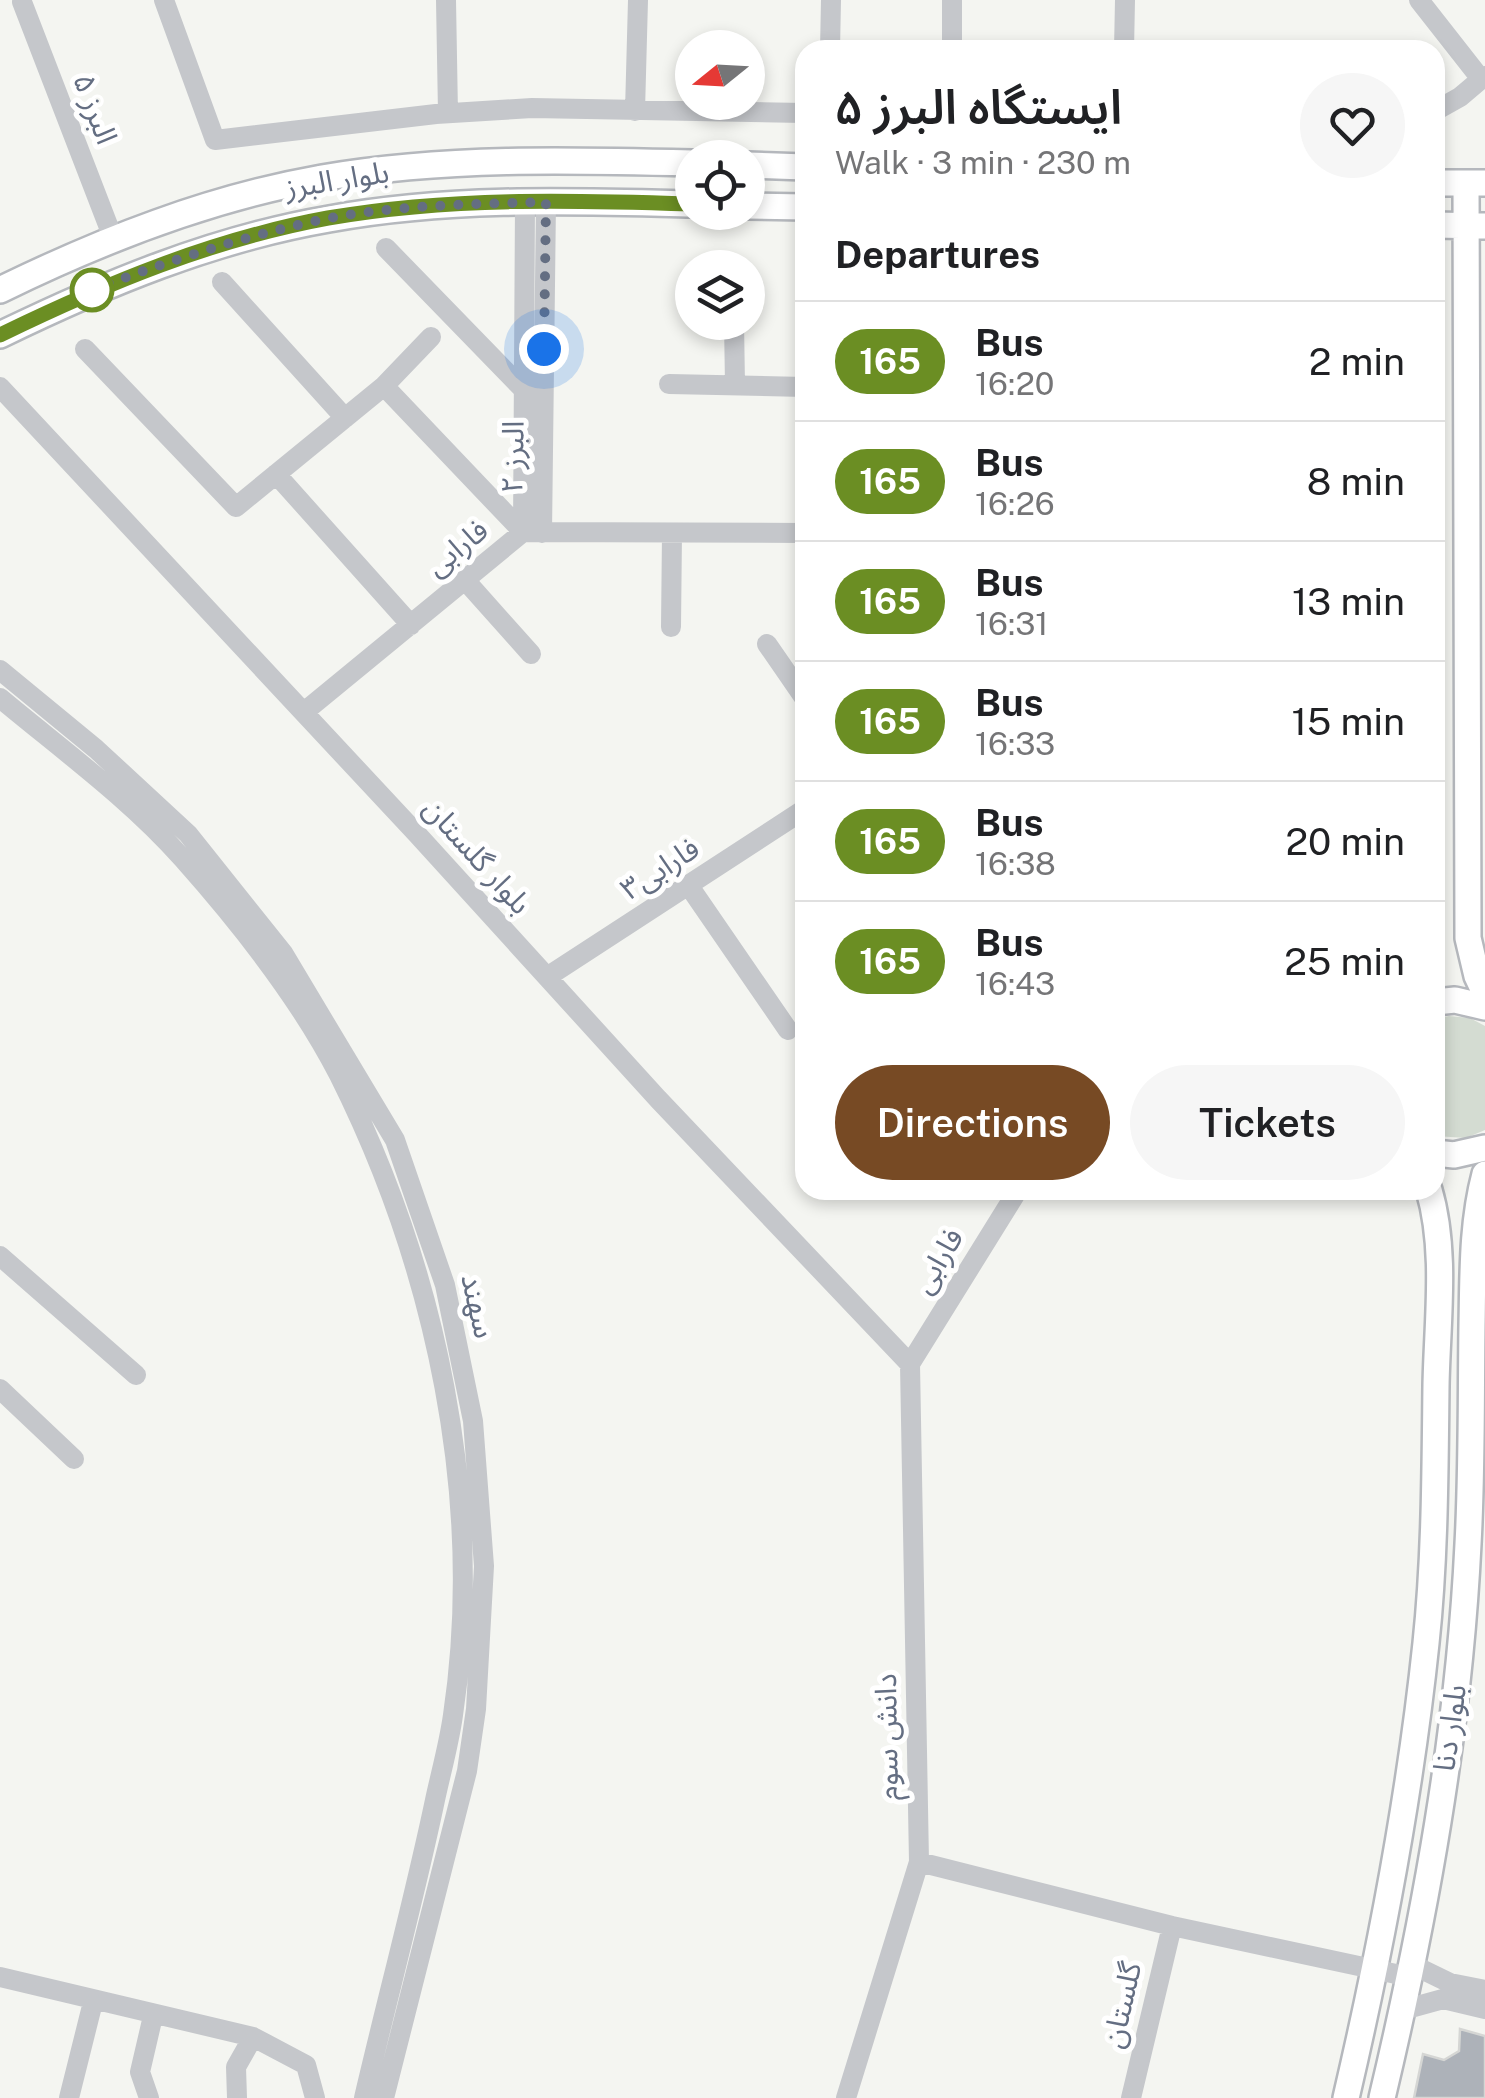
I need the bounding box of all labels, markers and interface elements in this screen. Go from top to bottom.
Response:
north arrow [675,30,765,120]
map controls [675,30,765,340]
street label: البرز ۵ [66,68,126,149]
button: heart [1300,73,1405,178]
text: ایستگاه البرز ۵ [835,78,1122,135]
button: locate [675,140,765,230]
text: Walk · 3 min · 230 m [835,144,1131,181]
street label: بلوار البرز [281,153,391,205]
text: Departures [835,232,1040,277]
button: layers [675,250,765,340]
unlabelled marker [71,269,113,311]
text: Bus [975,320,1044,365]
your location [519,324,569,374]
text: 2 min [1309,339,1405,384]
text: 165 [859,341,921,382]
text: 16:20 [975,365,1054,402]
street label: البرز ۲ [493,420,531,494]
text: Bus [975,440,1044,485]
text: 8 min [1307,459,1405,504]
text: 165 [859,461,921,502]
text: 16:26 [975,485,1055,522]
street label: فارابی [418,511,495,583]
text: Bus [975,560,1044,605]
text: 13 min [1292,579,1405,624]
text: 165 [859,581,921,622]
text: 16:31 [975,605,1048,642]
text: Bus [975,680,1044,725]
text: 15 min [1292,699,1405,744]
text: 165 [859,701,921,742]
text: 16:33 [975,725,1055,762]
street label: بلوار گلستان [416,790,539,921]
text: Bus [975,800,1044,845]
text: 20 min [1285,819,1405,864]
text: 165 [859,821,921,862]
street label: فارابی۳ [613,829,706,907]
text: 16:38 [975,845,1056,882]
text: Bus [975,920,1044,965]
text: 25 min [1284,939,1405,984]
text: 165 [859,941,921,982]
text: 16:43 [975,965,1055,1002]
button: Directions [835,1065,1110,1180]
button: Tickets [1130,1065,1405,1180]
street label: فارابی [904,1221,971,1300]
street label: سهند [454,1270,504,1341]
street label: دانش سوم [867,1673,910,1801]
street label: بلوار دنا [1425,1682,1473,1774]
street label: گلستان [1094,1958,1149,2051]

